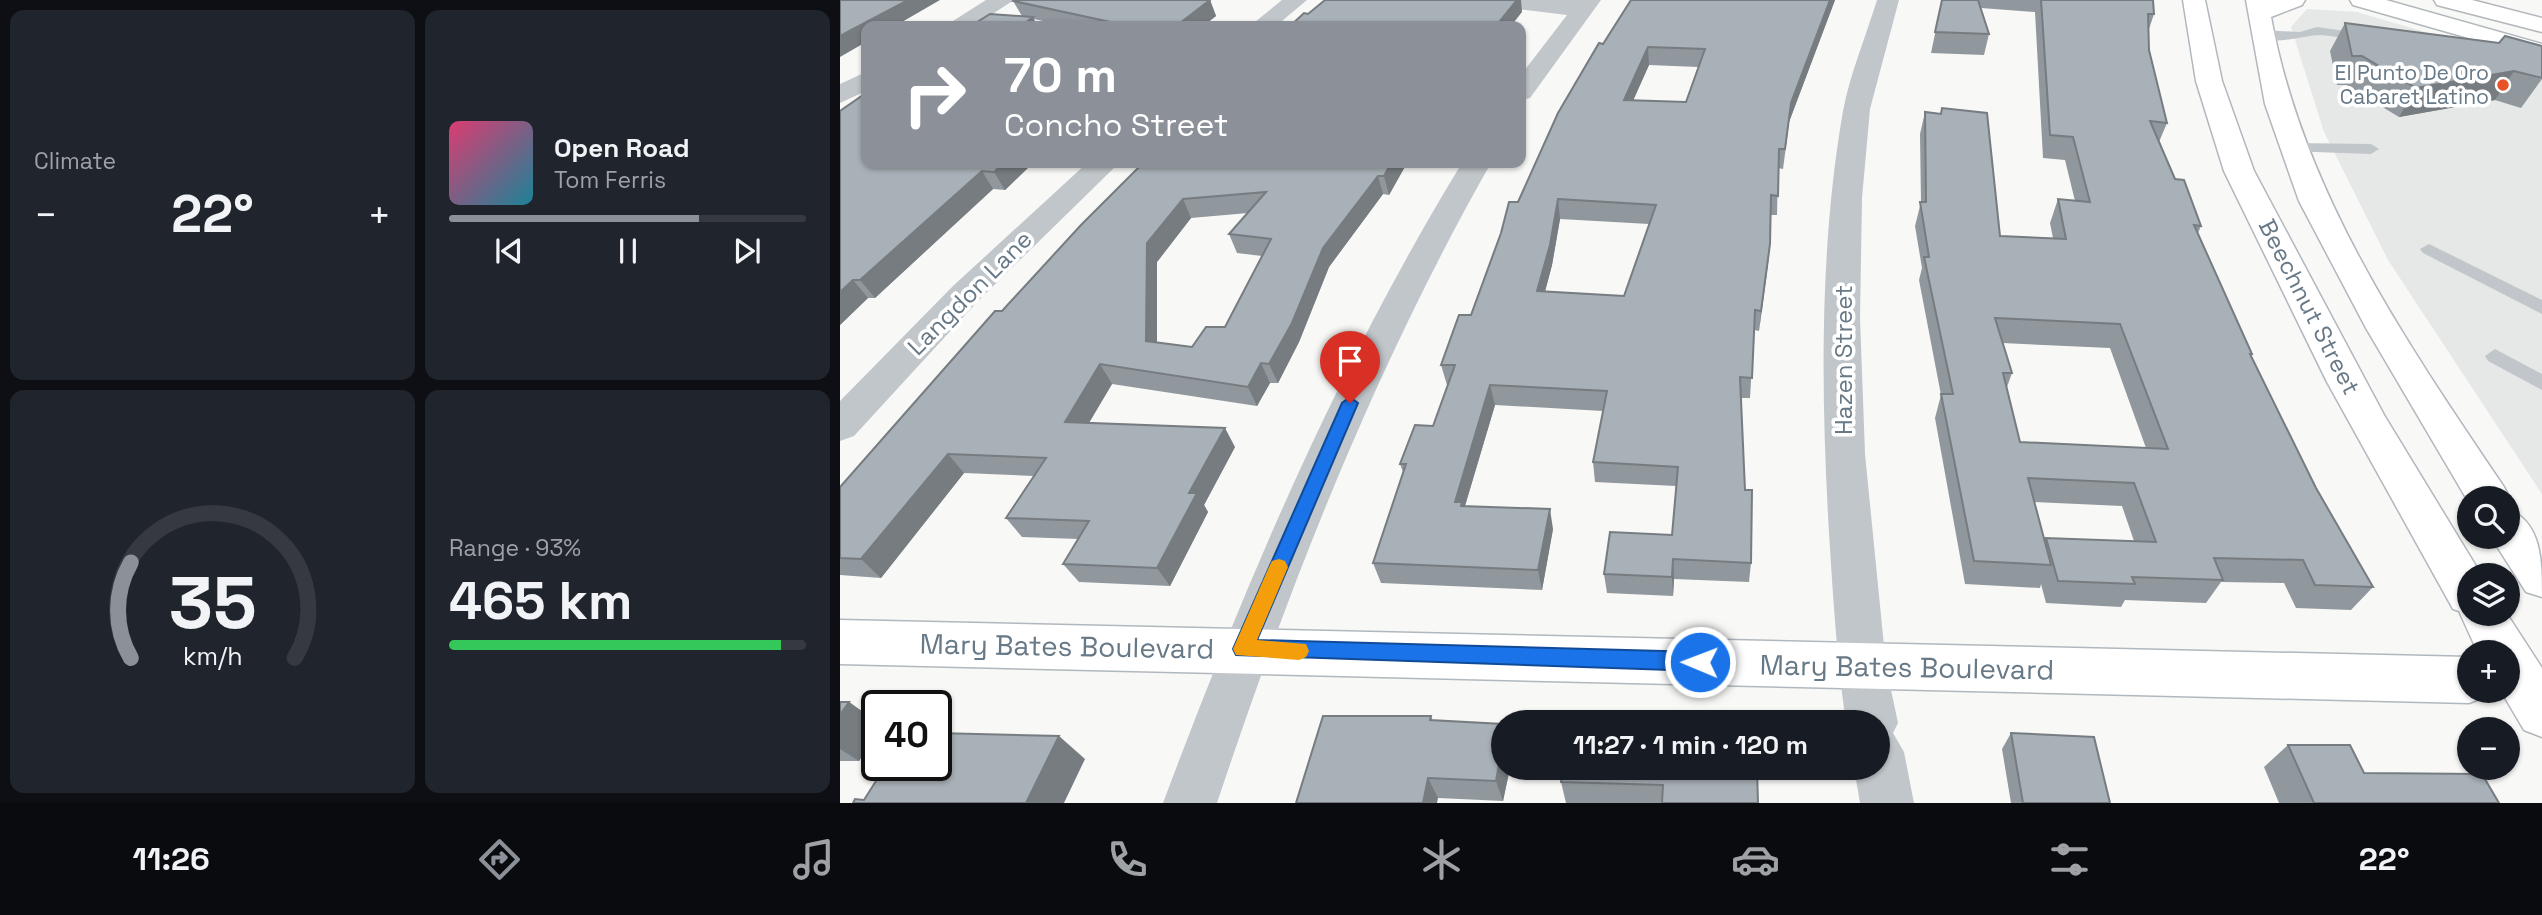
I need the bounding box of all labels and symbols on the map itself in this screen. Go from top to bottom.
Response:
place label: El Punto De Oro Cabaret Latino [2335,59,2489,110]
marker: El Punto De Oro Cabaret Latino [2495,77,2511,93]
street label: Beechnut Street [2252,214,2367,400]
street label: Langdon Lane [901,224,1039,362]
street label: Hazen Street [1828,285,1859,435]
pin [1320,331,1380,403]
street label: Mary Bates Boulevard [919,625,1215,667]
position arrow [1663,625,1737,699]
street label: Mary Bates Boulevard [1759,646,2055,688]
speed limit sign: 40 [861,690,952,781]

